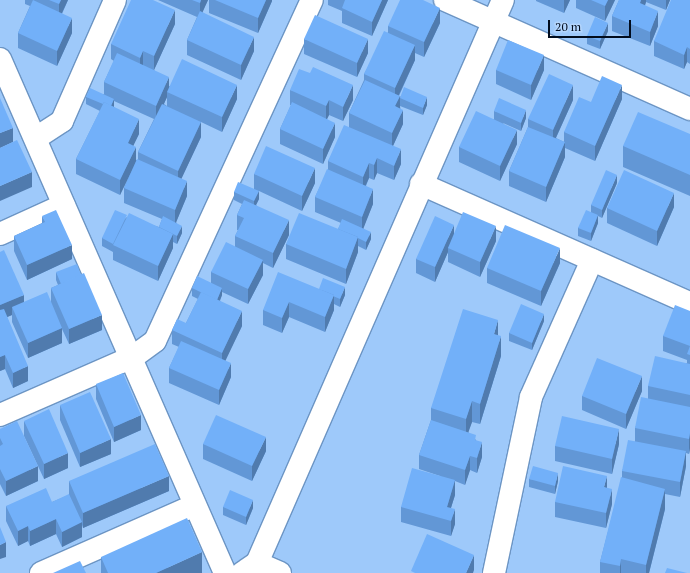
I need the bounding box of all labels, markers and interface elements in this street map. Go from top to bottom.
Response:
scale bar [550,12,633,38]
text: 20 m [555,19,581,34]

